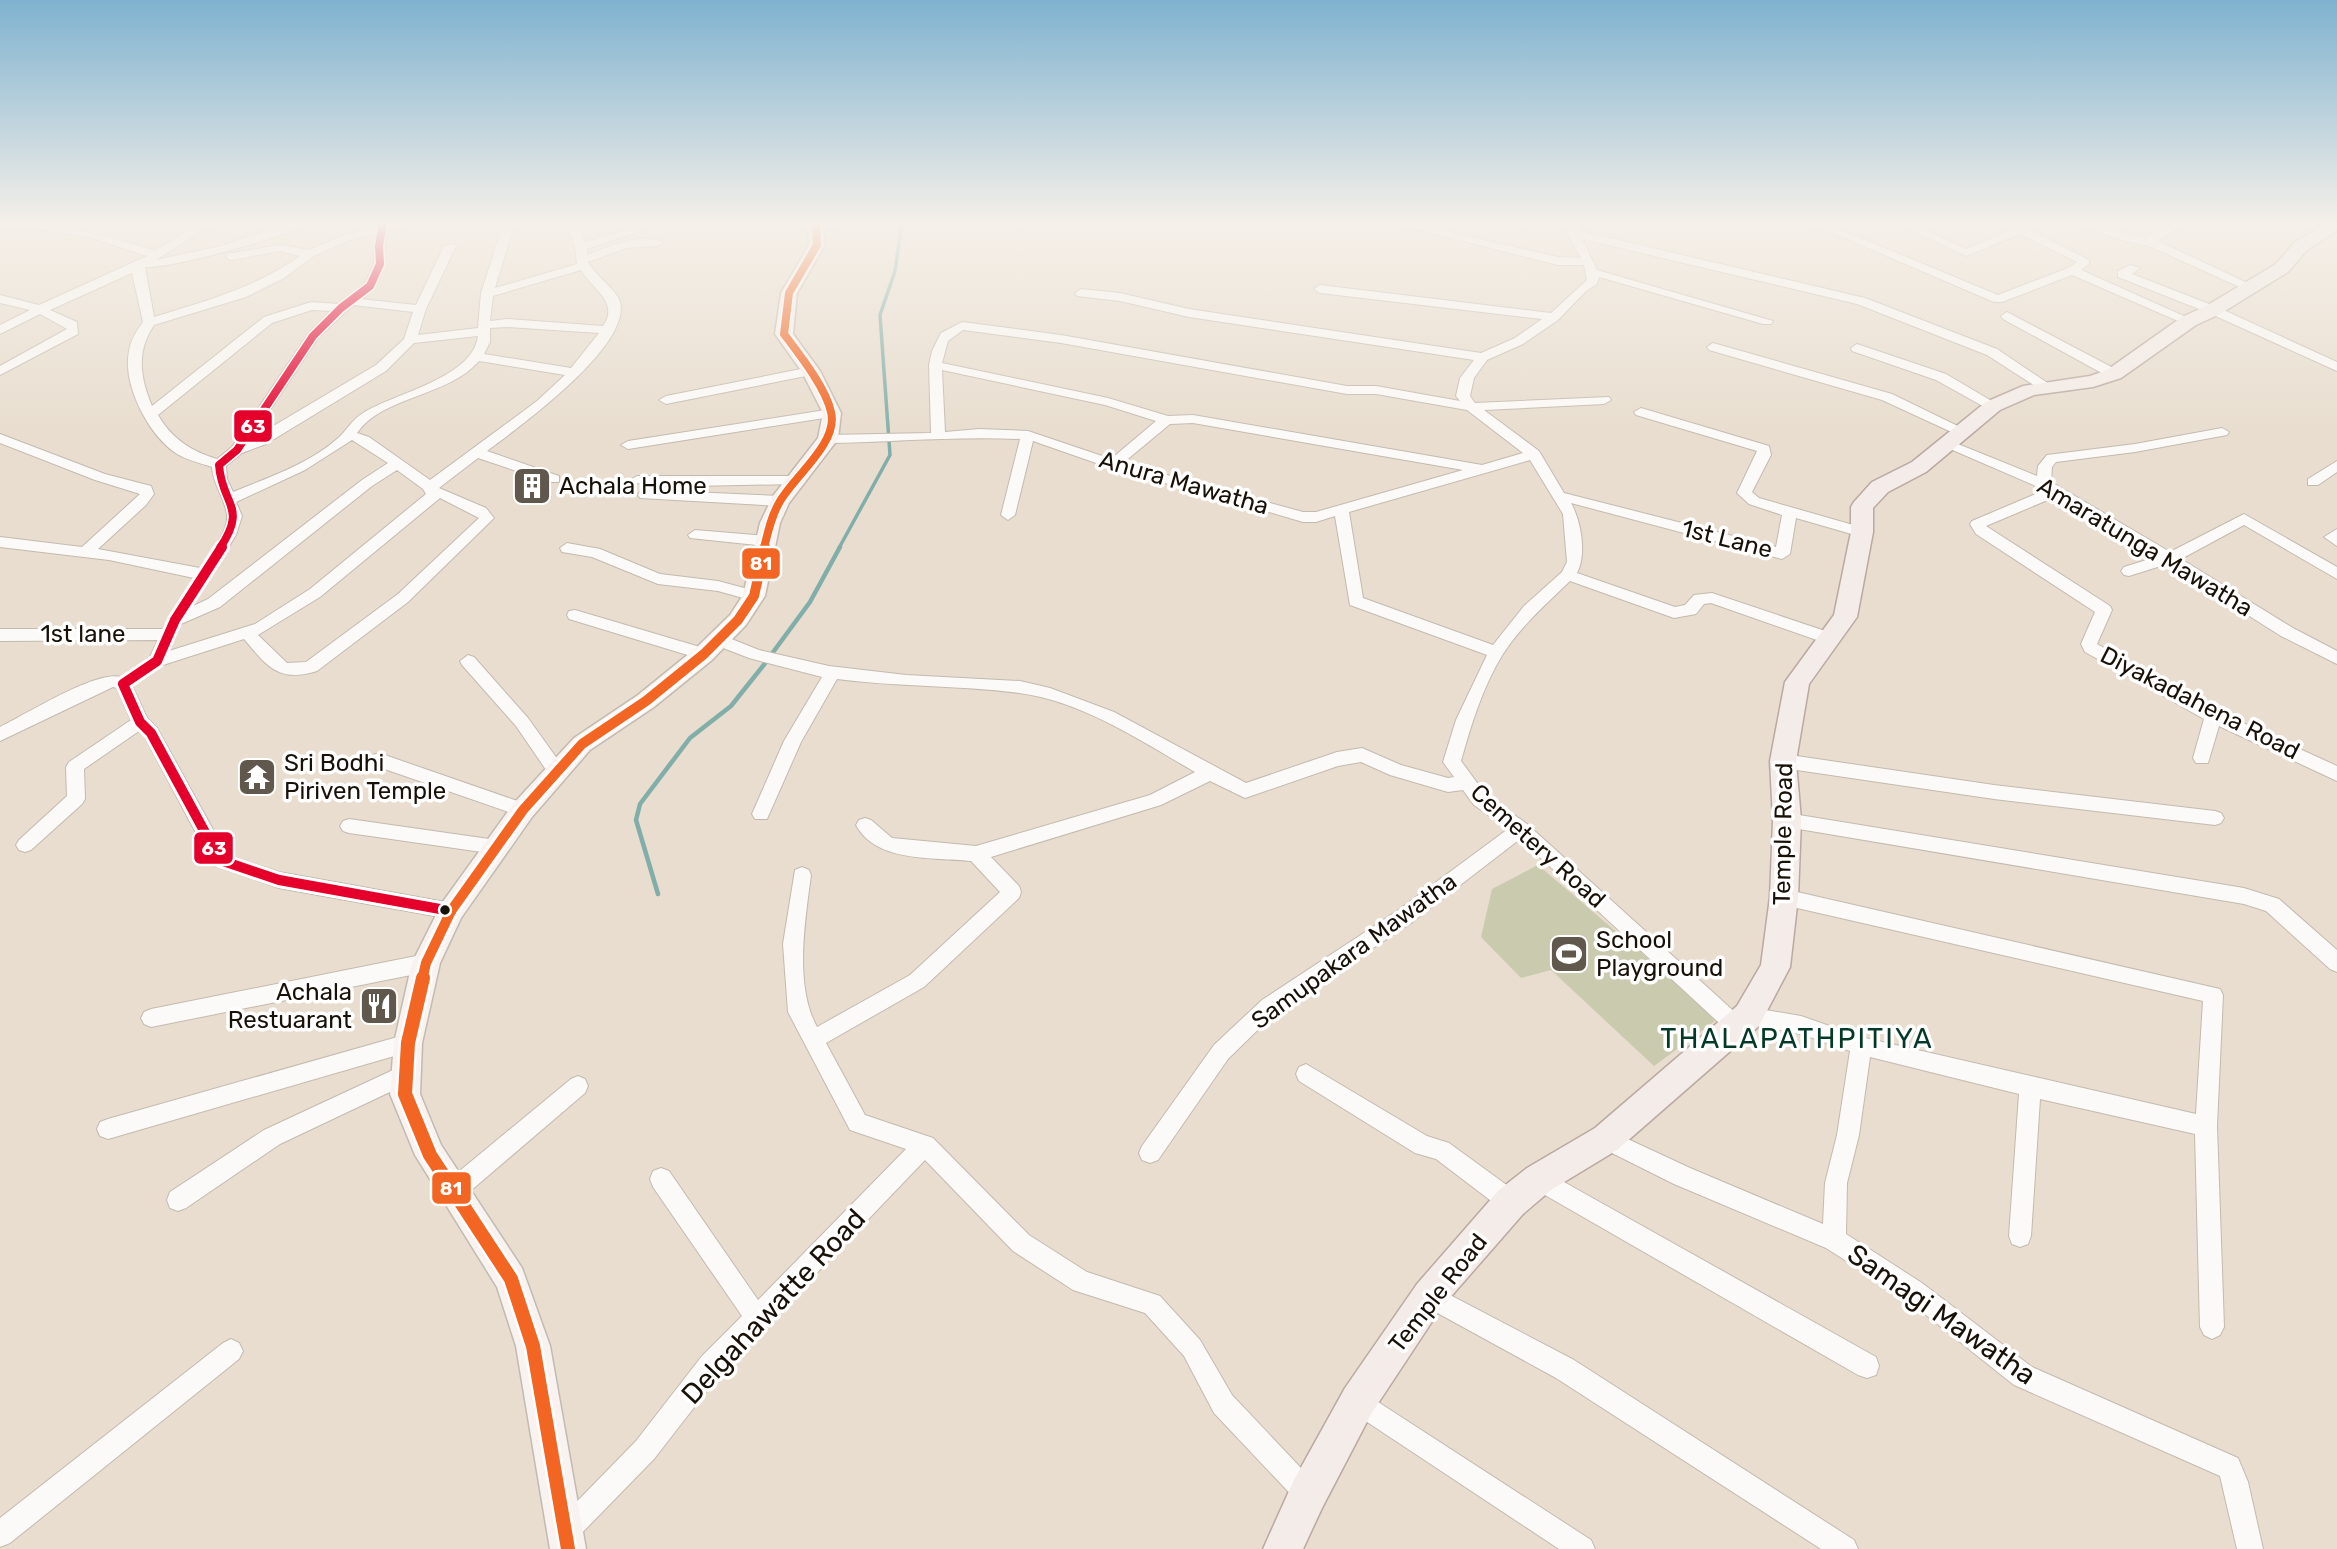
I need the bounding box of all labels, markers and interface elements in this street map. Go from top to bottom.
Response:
line badge: 63 [233,409,273,443]
text: 63 [241,415,265,438]
street label: Anura Mawatha [1096,445,1272,521]
building icon: Achala Home [511,465,553,507]
place label: Achala Home [559,472,707,500]
street label: Amaratunga Mawatha [2032,472,2258,622]
street label: 1st Lane [1679,514,1775,564]
line badge: 81 [741,547,781,580]
text: 81 [750,552,772,575]
street label: 1st lane [41,620,125,648]
street label: Diyakadahena Road [2096,641,2304,765]
place label: Sri Bodhi Piriven Temple [284,749,446,805]
temple icon: Sri Bodhi Piriven Temple [236,756,278,798]
street label: Temple Road [1768,762,1798,906]
street label: Cemetery Road [1465,778,1611,914]
line badge: 63 [193,831,234,865]
text: 63 [202,837,226,860]
street label: Samupakara Mawatha [1246,867,1462,1035]
unlabelled marker [438,903,452,917]
place label: School Playground [1596,926,1723,982]
sports icon: School Playground [1548,933,1590,975]
place label: Achala Restuarant [228,978,352,1034]
restaurant icon: Achala Restuarant [358,985,400,1027]
district label: THALAPATHPITIYA [1660,1022,1934,1055]
line badge: 81 [431,1171,472,1205]
text: 81 [440,1177,462,1200]
street label: Delgahawatte Road [674,1202,872,1411]
street label: Temple Road [1383,1228,1493,1358]
street label: Samagi Mawatha [1841,1237,2042,1392]

